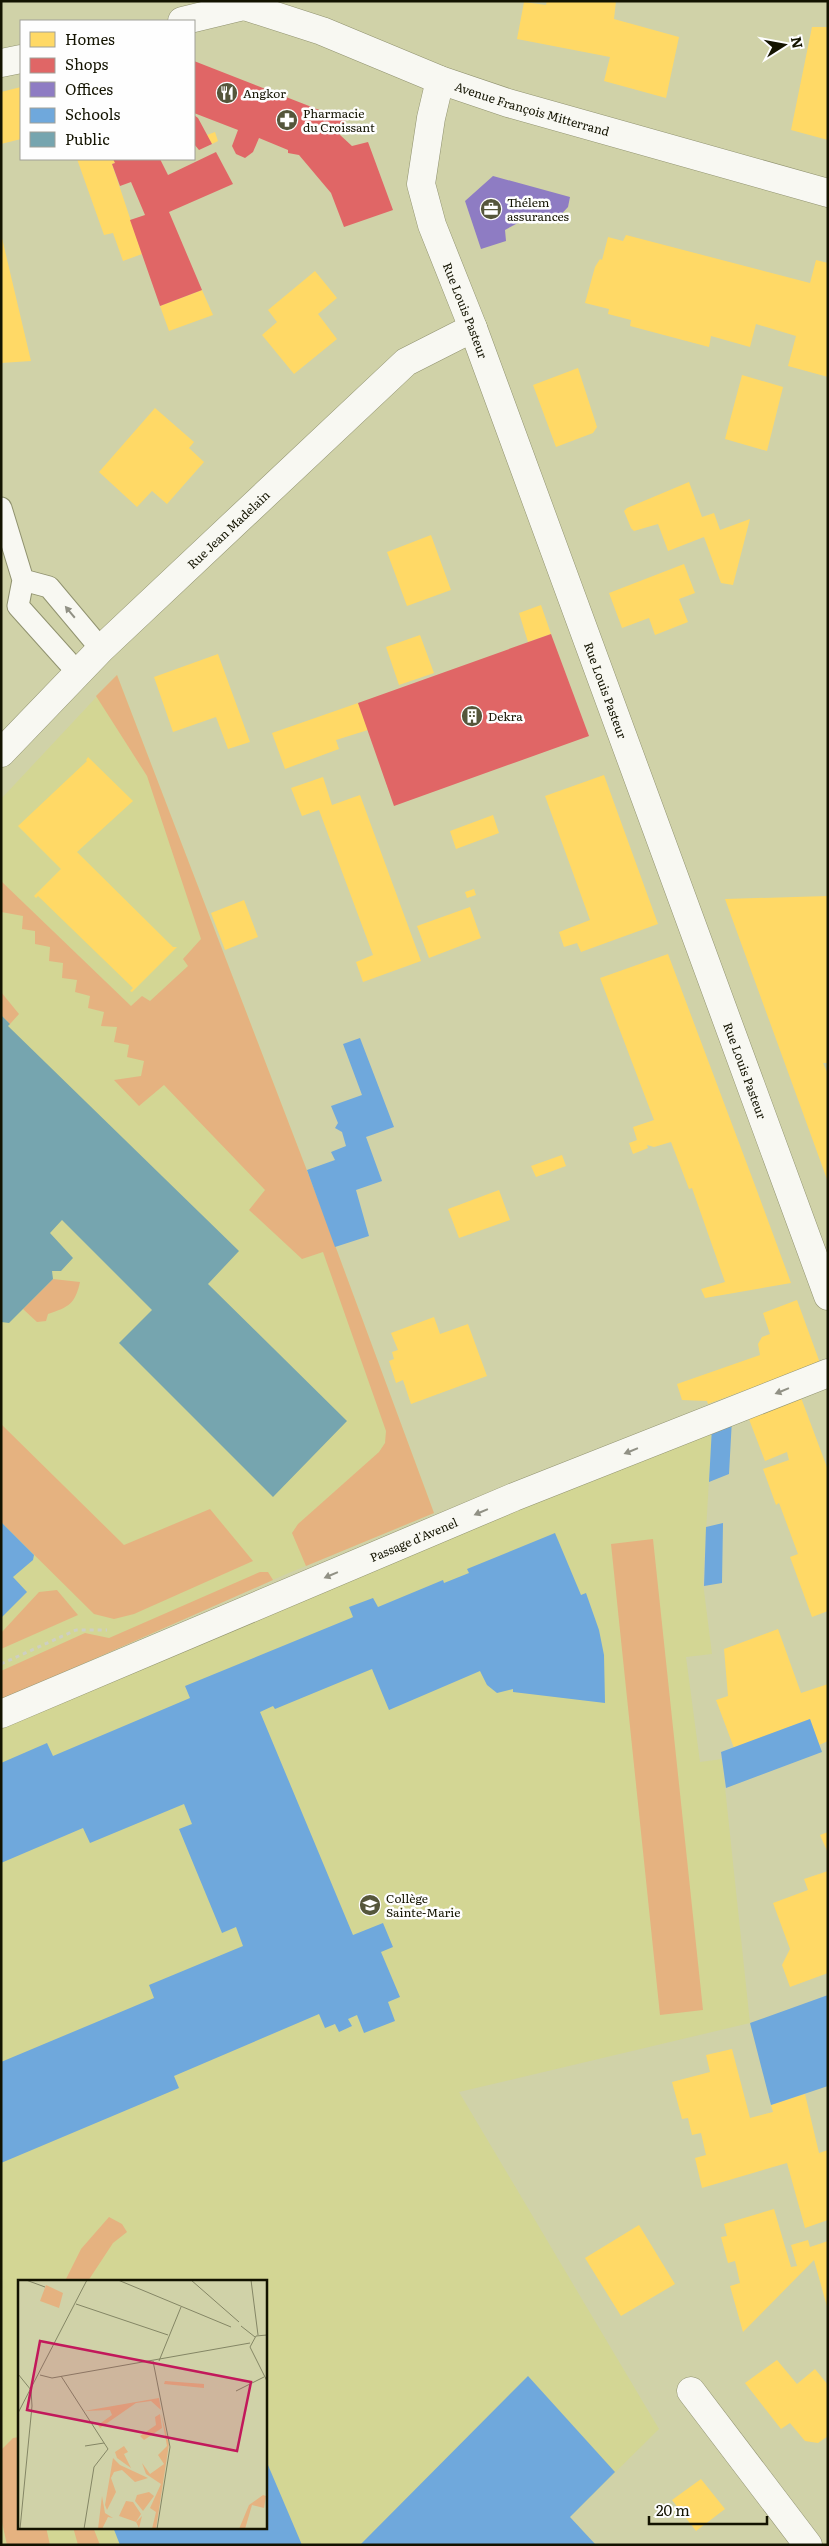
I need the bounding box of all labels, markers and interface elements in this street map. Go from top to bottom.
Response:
legend [20,20,195,160]
north arrow [759,20,809,70]
text: Homes [65,27,115,50]
text: N [787,35,809,50]
text: Shops [65,52,108,75]
text: Offices [65,77,113,100]
street label: Avenue François Mitterrand [452,77,612,140]
restaurant icon: Angkor [215,81,239,105]
place label: Angkor [243,84,286,102]
text: Schools [65,102,121,125]
place label: Pharmacie du Croissant [303,104,375,136]
pharmacy icon: Pharmacie du Croissant [275,108,299,132]
text: Public [65,127,110,150]
place label: Thélem assurances [507,193,570,225]
office icon: Thélem assurances [479,197,503,221]
street label: Rue Louis Pasteur [439,260,492,361]
street label: Rue Jean Madelain [183,486,274,573]
one-way arrow [64,606,75,619]
street label: Rue Louis Pasteur [580,639,632,741]
building icon: Dekra [460,704,484,728]
place label: Dekra [488,707,523,725]
street label: Rue Louis Pasteur [719,1020,771,1122]
one-way arrow [775,1388,790,1395]
one-way arrow [623,1447,638,1455]
one-way arrow [474,1508,488,1516]
street label: Passage d'Avenel [367,1513,460,1566]
one-way arrow [324,1572,338,1580]
place label: Collège Sainte-Marie [386,1889,460,1921]
school or university icon: Collège Sainte-Marie [358,1893,382,1917]
inset map [18,2280,266,2528]
scale bar [649,2494,766,2526]
text: 20 m [656,2498,690,2521]

